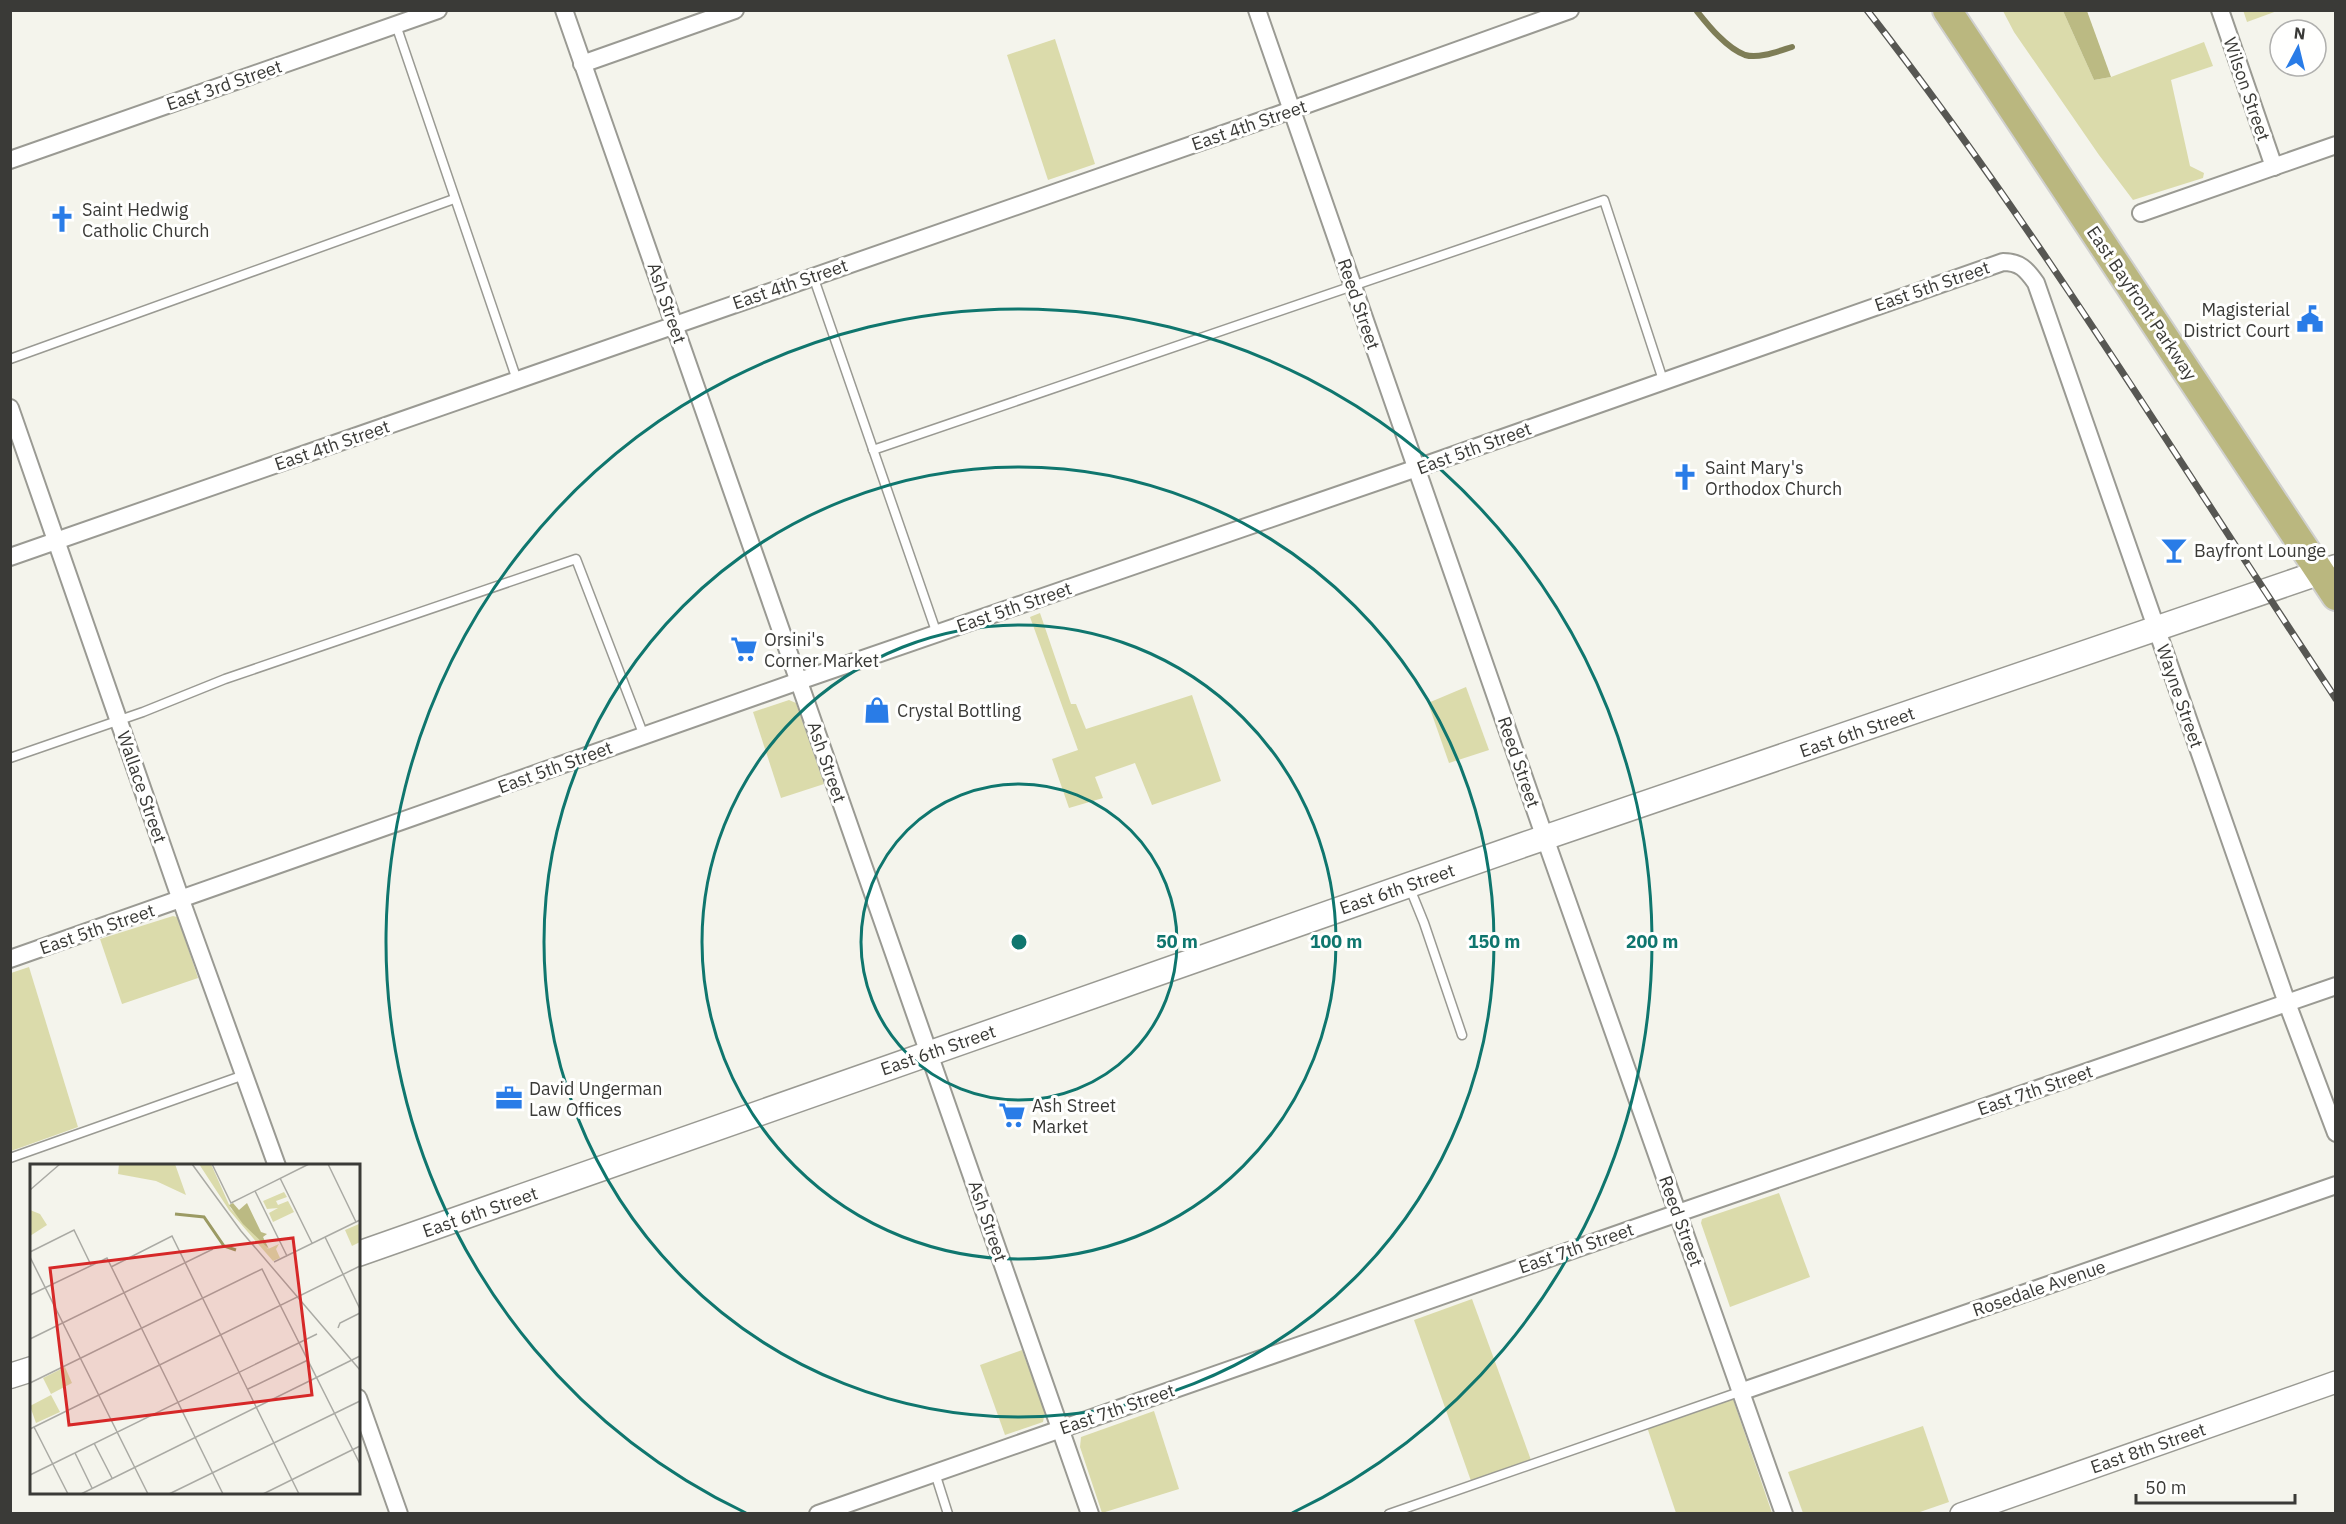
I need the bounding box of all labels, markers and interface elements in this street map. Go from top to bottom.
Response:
north arrow [2268,18,2328,78]
text: N [2293,22,2307,44]
street label: Wilson Street [2219,34,2275,144]
street label: East 3rd Street [163,54,285,116]
street label: East 4th Street [1188,95,1310,155]
place label: Saint Hedwig Catholic Church [82,198,210,242]
church icon: Saint Hedwig Catholic Church [47,204,77,234]
street label: East Bayfront Parkway [2082,221,2202,385]
street label: East 4th Street [729,254,851,314]
street label: Reed Street [1333,255,1385,353]
street label: East 5th Street [1871,256,1993,316]
street label: Ash Street [642,259,692,347]
place label: Magisterial District Court [2183,298,2290,342]
public building icon: Magisterial District Court [2295,304,2325,334]
street label: East 4th Street [271,415,393,475]
street label: East 5th Street [1414,417,1534,479]
place label: Saint Mary's Orthodox Church [1705,456,1842,500]
church icon: Saint Mary's Orthodox Church [1670,462,1700,492]
bar icon: Bayfront Lounge [2159,535,2189,565]
place label: Bayfront Lounge [2194,539,2326,562]
street label: East 5th Street [953,577,1075,637]
place label: Orsini's Corner Market [764,628,879,672]
supermarket icon: Orsini's Corner Market [729,634,759,664]
street label: Wayne Street [2152,641,2208,751]
shop icon: Crystal Bottling [862,695,892,725]
place label: Crystal Bottling [897,699,1022,722]
street label: East 6th Street [1796,702,1918,762]
street label: Reed Street [1493,713,1545,811]
street label: Ash Street [802,718,852,806]
street label: Wallace Street [112,728,172,846]
street label: East 5th Street [495,736,615,798]
street label: East 6th Street [1336,859,1458,919]
street label: East 5th Street [36,899,158,959]
text: 50 m [1156,930,1198,953]
text: 100 m [1310,930,1362,953]
text: 150 m [1468,930,1520,953]
text: 200 m [1626,930,1678,953]
centre of rings [1009,932,1029,952]
street label: East 6th Street [877,1020,999,1080]
street label: East 7th Street [1974,1060,2096,1120]
place label: David Ungerman Law Offices [529,1077,662,1121]
office icon: David Ungerman Law Offices [494,1083,524,1113]
place label: Ash Street Market [1032,1094,1116,1138]
supermarket icon: Ash Street Market [997,1100,1027,1130]
inset map [30,1164,360,1494]
street label: Reed Street [1654,1172,1708,1270]
street label: Ash Street [963,1177,1013,1265]
street label: East 6th Street [419,1182,541,1242]
street label: East 7th Street [1515,1218,1637,1278]
street label: Rosedale Avenue [1969,1254,2109,1322]
street label: East 7th Street [1056,1379,1178,1439]
street label: East 8th Street [2087,1418,2209,1478]
scale bar [2136,1467,2295,1505]
text: 50 m [2145,1476,2187,1499]

